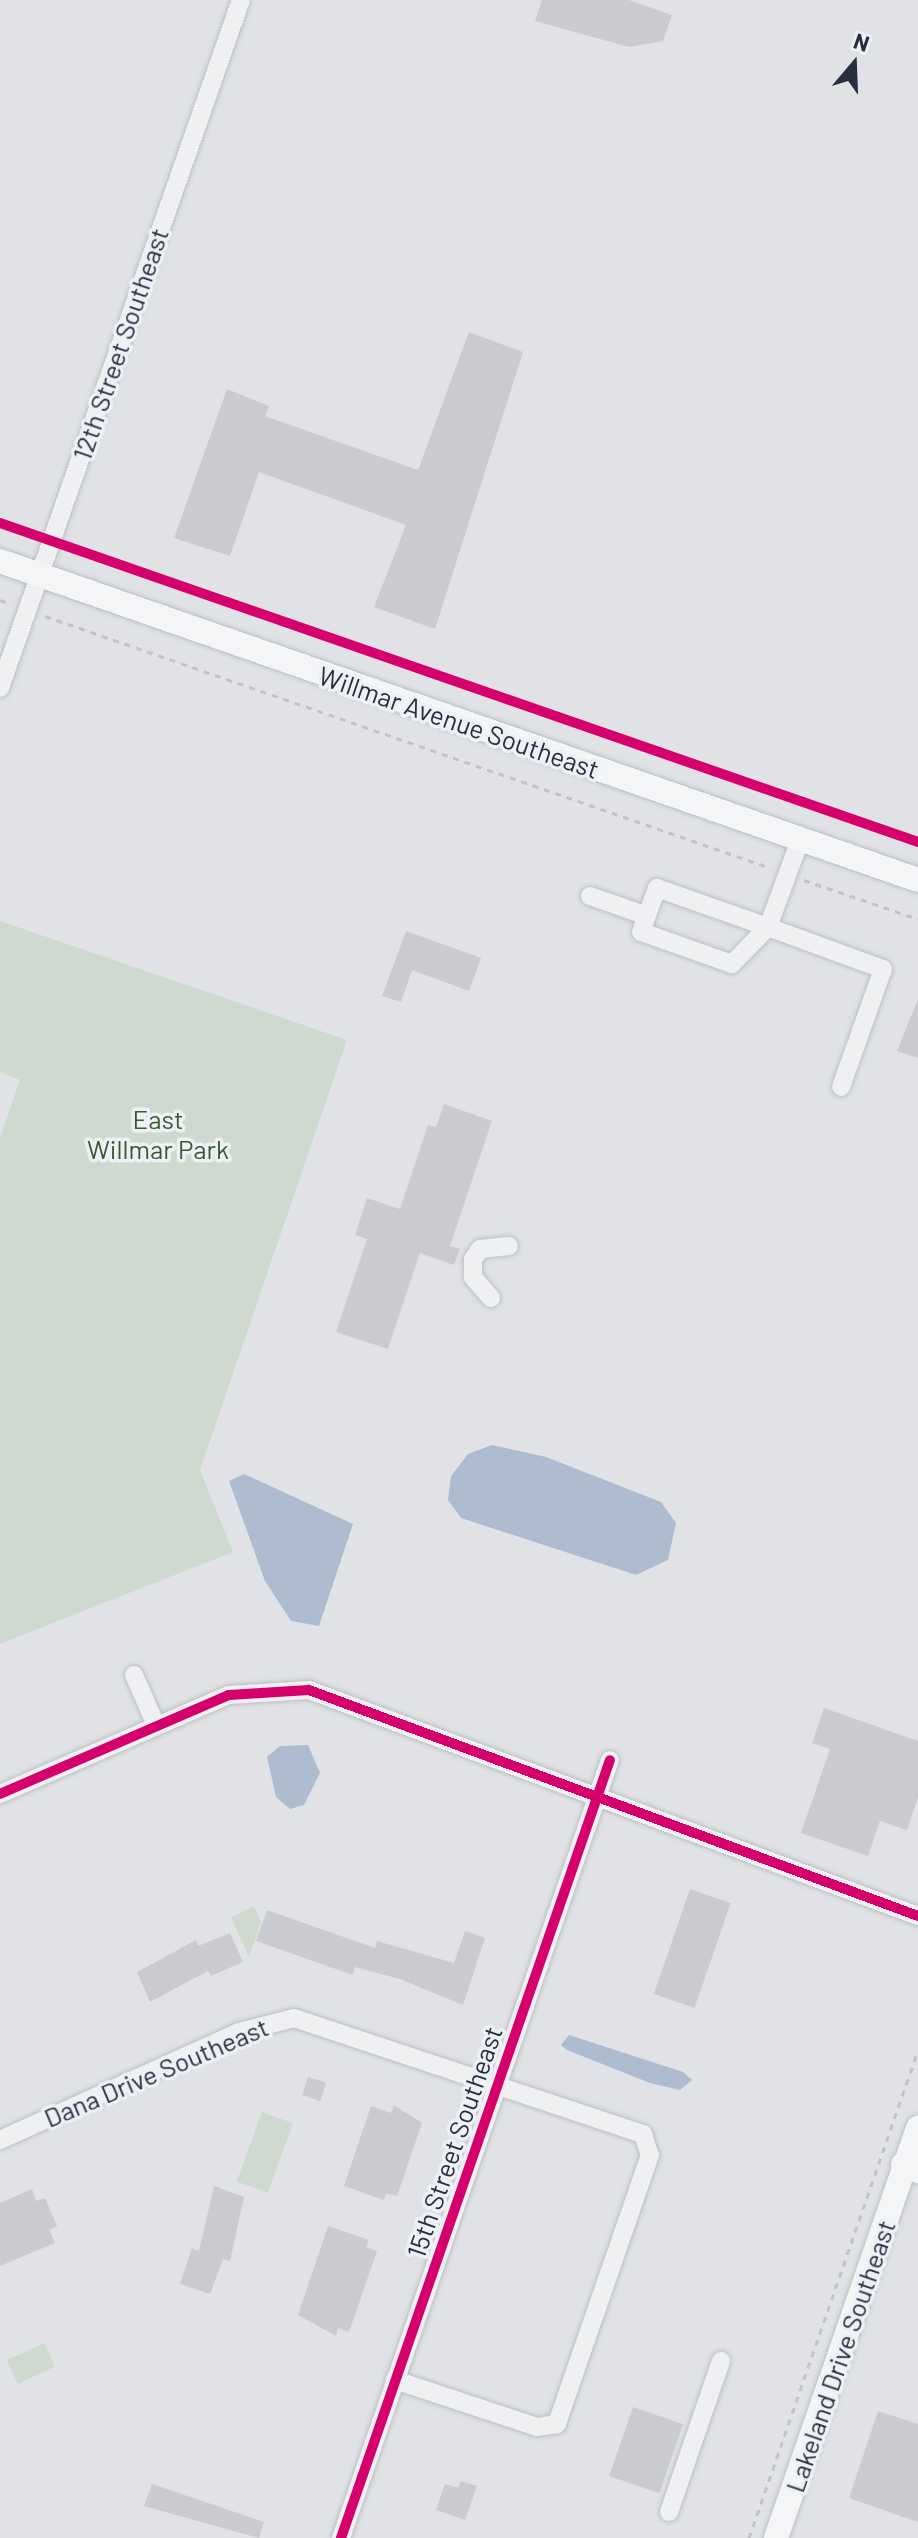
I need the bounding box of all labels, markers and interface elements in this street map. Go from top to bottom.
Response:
north arrow [814,24,894,104]
text: N [851,27,873,56]
street label: 12th Street Southeast [66,224,174,464]
street label: Willmar Avenue Southeast [315,659,603,785]
park label: East Willmar Park [87,1103,229,1164]
street label: Dana Drive Southeast [39,2011,273,2133]
street label: 15th Street Southeast [400,2022,508,2262]
street label: Lakeland Drive Southeast [779,2216,901,2496]

